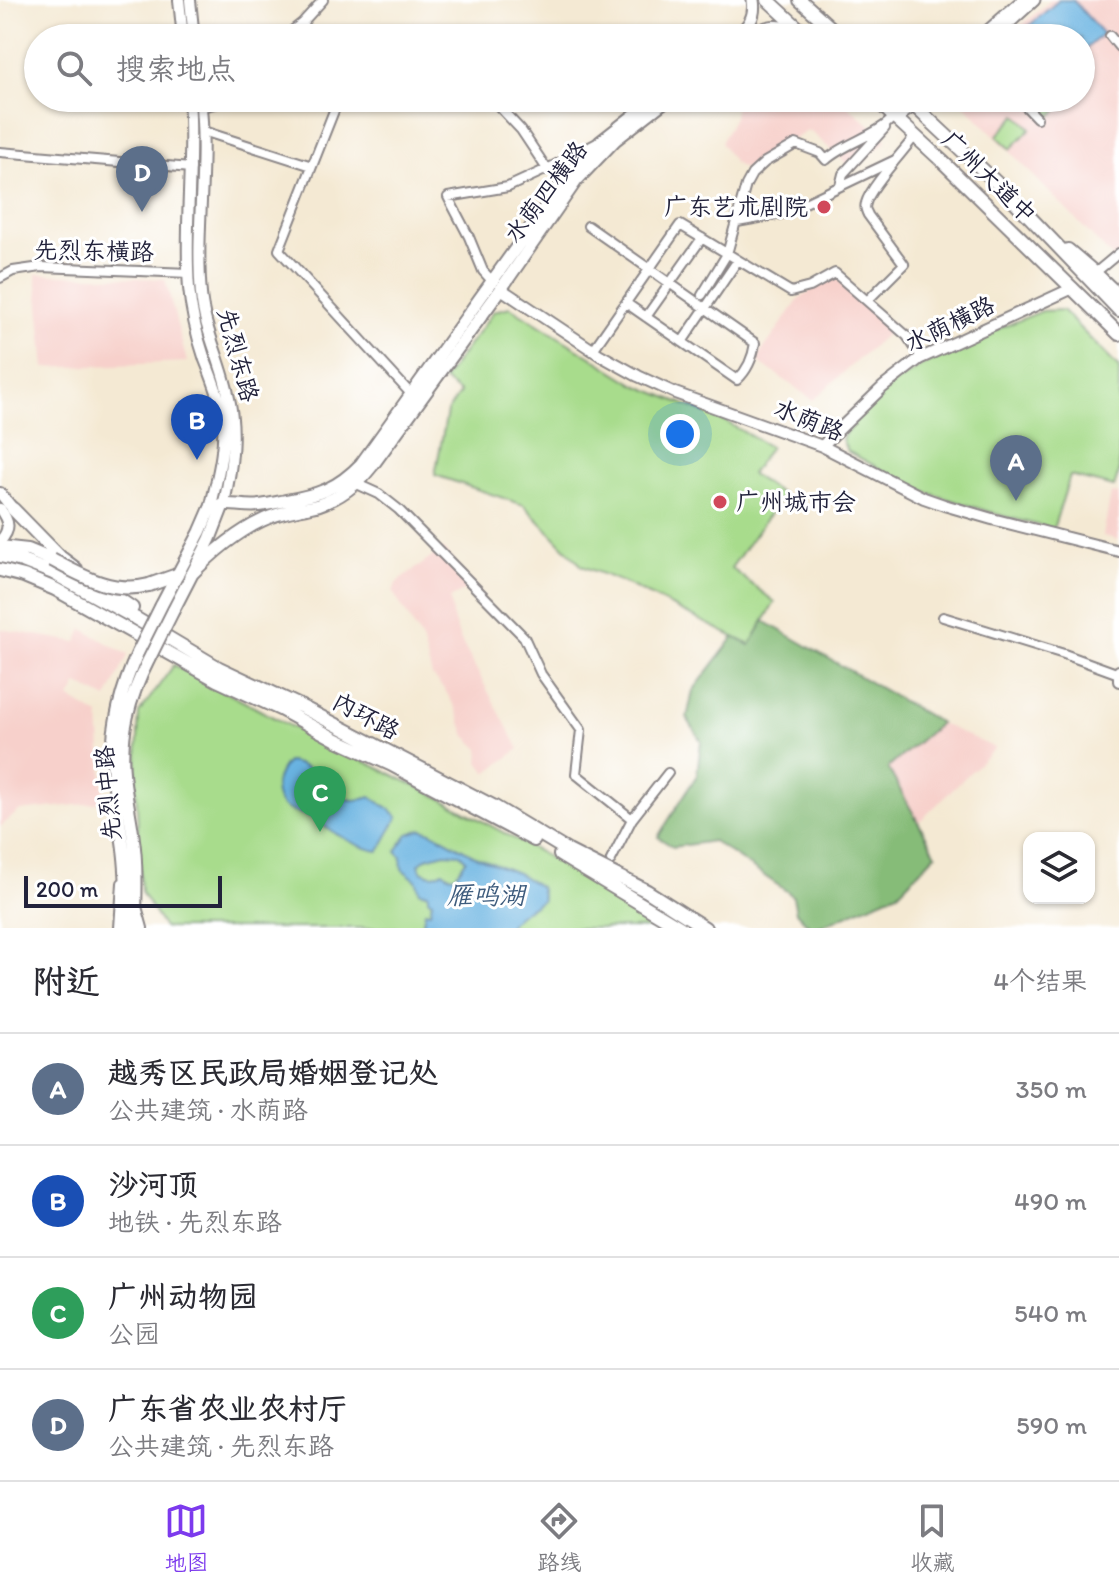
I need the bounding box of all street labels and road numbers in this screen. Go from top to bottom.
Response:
street label: 广州大道中 [936,125,1043,229]
street label: 水荫四横路 [498,135,593,248]
street label: 先烈东横路 [34,235,154,266]
street label: 水荫横路 [900,289,999,358]
street label: 先烈东路 [212,305,265,405]
street label: 水荫路 [770,393,848,446]
street label: 内环路 [328,686,405,745]
street label: 先烈中路 [89,744,126,842]

